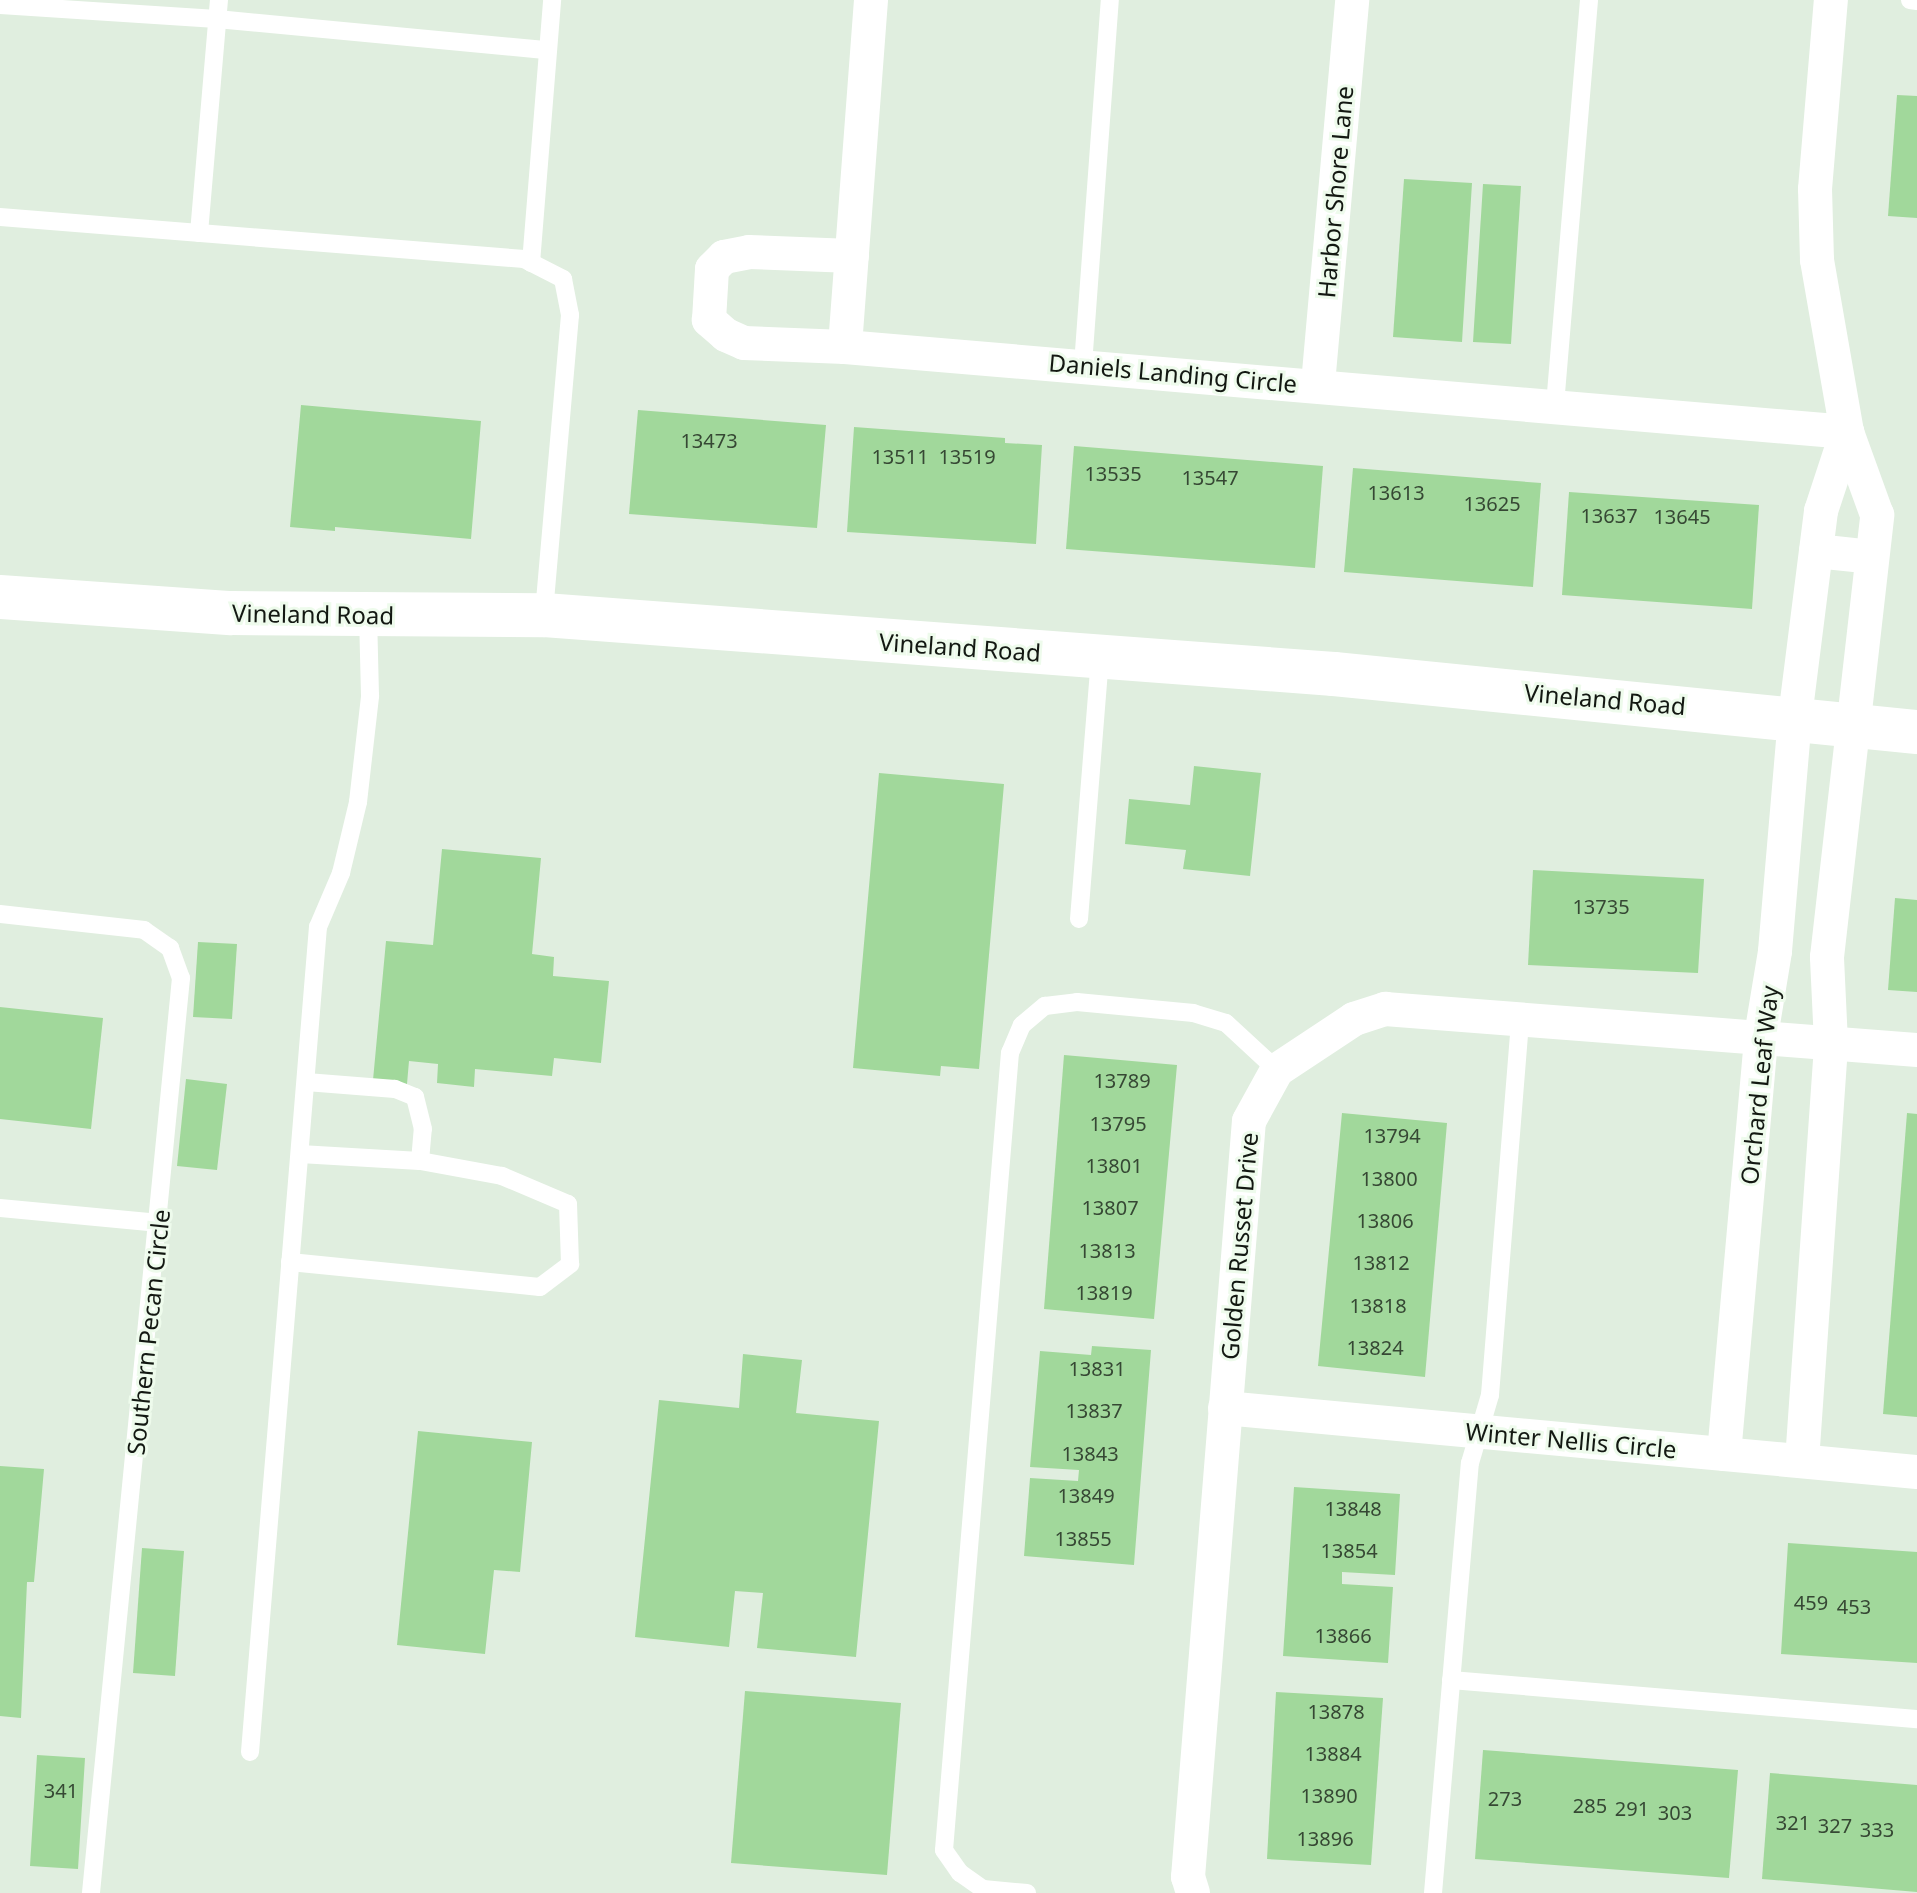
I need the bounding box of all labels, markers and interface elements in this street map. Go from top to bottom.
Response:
street label: Harbor Shore Lane [1311,85,1359,299]
street label: Daniels Landing Circle [1048,348,1298,398]
house number: 13473 [680,428,738,452]
house number: 13511 [871,444,929,468]
house number: 13519 [938,444,996,468]
house number: 13535 [1084,461,1142,485]
house number: 13547 [1181,465,1239,489]
house number: 13613 [1367,480,1425,504]
house number: 13625 [1463,491,1521,515]
house number: 13637 [1580,503,1638,527]
house number: 13645 [1653,504,1711,528]
street label: Vineland Road [232,598,394,630]
street label: Vineland Road [878,627,1042,667]
street label: Vineland Road [1523,678,1687,720]
house number: 13735 [1572,894,1630,918]
street label: Orchard Leaf Way [1734,984,1784,1186]
house number: 13789 [1093,1068,1151,1092]
house number: 13795 [1089,1111,1147,1135]
house number: 13794 [1363,1123,1421,1147]
street label: Golden Russet Drive [1215,1131,1263,1361]
house number: 13801 [1085,1153,1143,1177]
house number: 13800 [1360,1166,1418,1190]
house number: 13807 [1081,1195,1139,1219]
street label: Southern Pecan Circle [121,1208,175,1456]
house number: 13806 [1356,1208,1414,1232]
house number: 13813 [1078,1238,1136,1262]
house number: 13812 [1352,1250,1410,1274]
house number: 13819 [1075,1280,1133,1304]
house number: 13818 [1349,1293,1407,1317]
house number: 13824 [1346,1335,1404,1359]
house number: 13831 [1068,1356,1126,1380]
house number: 13837 [1065,1398,1123,1422]
street label: Winter Nellis Circle [1464,1416,1678,1464]
house number: 13843 [1061,1441,1119,1465]
house number: 13849 [1057,1483,1115,1507]
house number: 13848 [1324,1496,1382,1520]
house number: 13855 [1054,1526,1112,1550]
house number: 13854 [1320,1538,1378,1562]
house number: 459 [1794,1590,1828,1614]
house number: 453 [1837,1594,1871,1618]
house number: 13866 [1314,1623,1372,1647]
house number: 13878 [1307,1699,1365,1723]
house number: 13884 [1304,1741,1362,1765]
house number: 341 [44,1778,78,1802]
house number: 13890 [1300,1783,1358,1807]
house number: 273 [1488,1786,1522,1810]
house number: 285 [1573,1793,1607,1817]
house number: 291 [1615,1796,1649,1820]
house number: 303 [1658,1800,1692,1824]
house number: 321 [1776,1810,1810,1834]
house number: 327 [1818,1813,1852,1837]
house number: 333 [1860,1817,1894,1841]
house number: 13896 [1296,1826,1354,1850]

